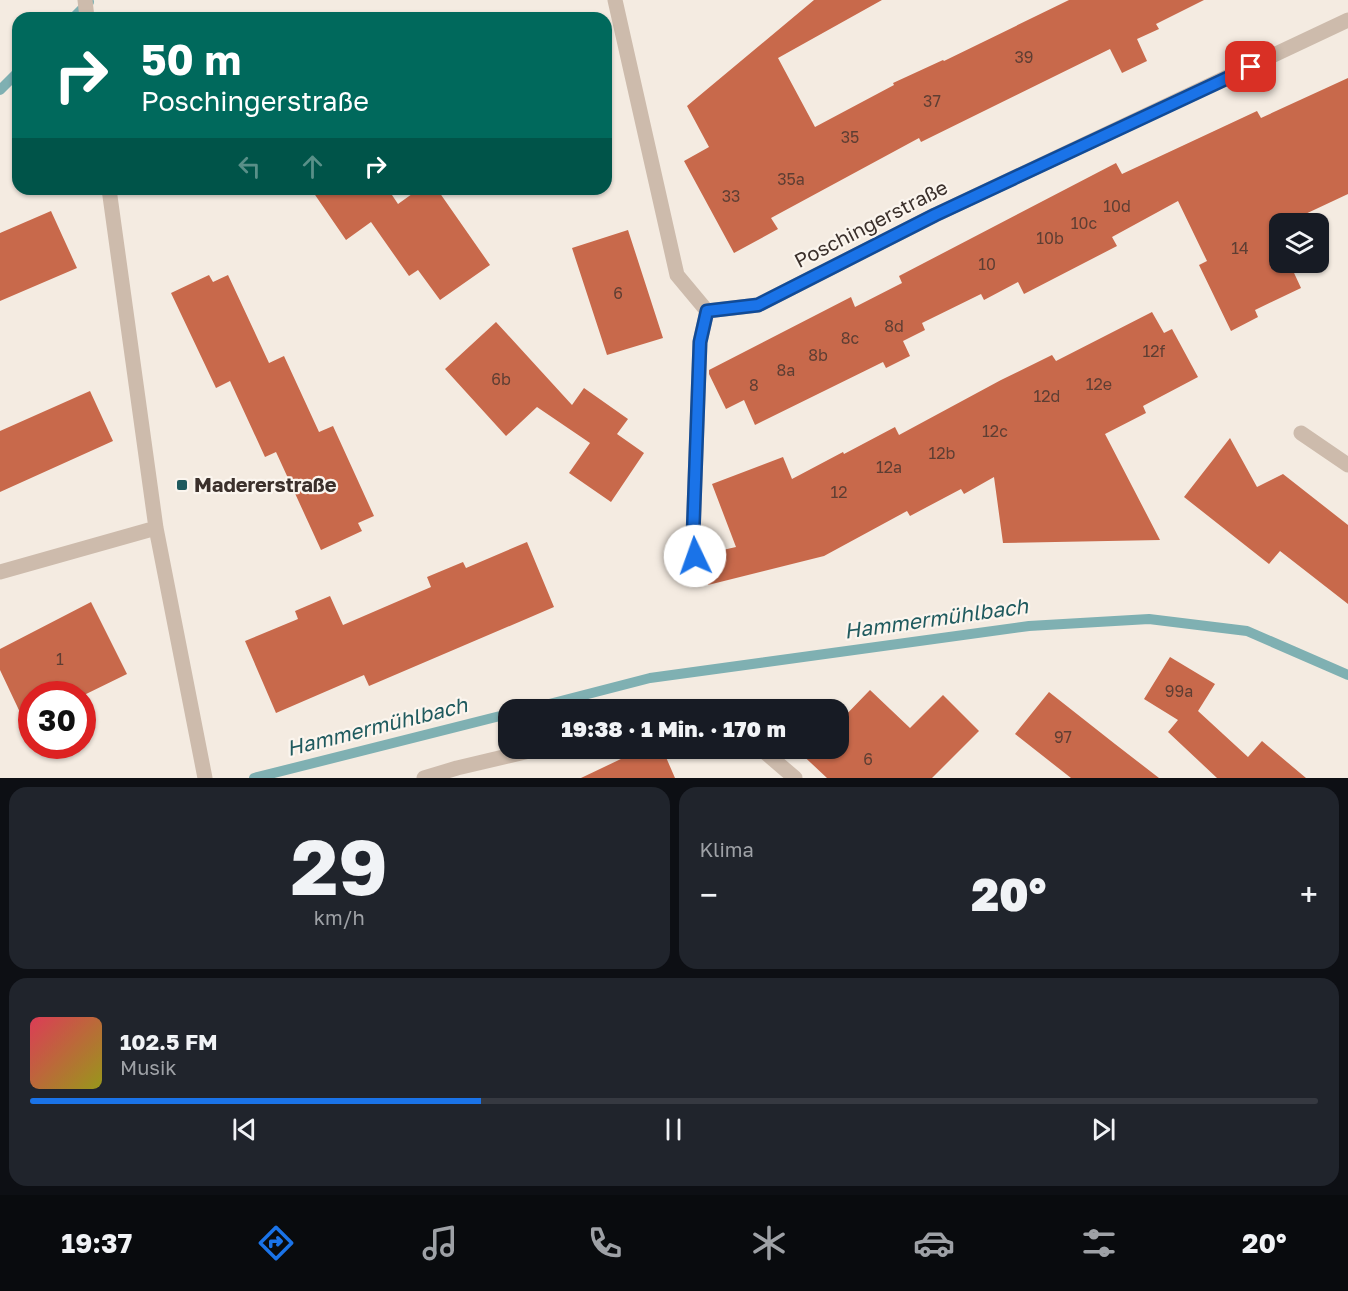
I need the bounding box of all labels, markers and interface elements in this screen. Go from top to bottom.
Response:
text: 50 m [141,34,241,84]
icon: right [42,36,120,114]
pin [1225,41,1276,92]
house number: 39 [1014,47,1034,67]
icon: arrive [1234,50,1267,83]
text: Poschingerstraße [141,85,369,117]
house number: 37 [923,91,941,111]
house number: 35 [841,127,859,147]
icon: left [233,150,266,183]
icon: ahead [296,150,329,183]
icon: right [359,150,392,183]
house number: 35a [777,169,805,189]
street label: Poschingerstraße [790,174,951,272]
house number: 33 [722,186,740,206]
house number: 10d [1103,196,1131,216]
house number: 10c [1071,213,1097,233]
map controls [1269,213,1329,273]
button: layers [1269,213,1329,273]
house number: 10b [1036,228,1064,248]
house number: 14 [1231,238,1249,258]
house number: 10 [978,254,996,274]
house number: 6 [613,283,623,303]
house number: 8d [884,316,904,336]
house number: 8c [841,328,860,348]
house number: 12f [1143,341,1166,361]
house number: 8b [808,345,828,365]
house number: 8a [777,360,795,380]
house number: 6b [491,369,511,389]
house number: 12e [1086,374,1112,394]
house number: 8 [749,375,759,395]
house number: 12d [1034,386,1060,406]
house number: 12c [982,421,1008,441]
house number: 12b [929,443,956,463]
house number: 12a [876,457,902,477]
place label: Madererstraße [194,472,337,496]
marker: Madererstraße [175,478,189,492]
house number: 12 [830,482,848,502]
position arrow [663,524,727,588]
water label: Hammermühlbach [842,592,1031,644]
house number: 1 [56,649,64,669]
speed limit sign: 30 [18,681,96,759]
house number: 99a [1165,681,1193,701]
water label: Hammermühlbach [284,691,471,761]
text: 19:38 · 1 Min. · 170 m [561,715,786,742]
house number: 97 [1054,727,1072,747]
house number: 6 [863,749,873,769]
text: 29 [291,819,388,912]
text: Klima [700,837,754,861]
text: 20° [971,867,1046,921]
text: − [700,875,718,914]
text: + [1300,875,1318,914]
text: km/h [314,905,365,929]
text: 102.5 FM [120,1028,218,1055]
text: Musik [120,1055,177,1079]
icon: previous [228,1113,261,1146]
icon: pause [657,1113,690,1146]
icon: next [1087,1113,1120,1146]
icon: directions [255,1222,297,1264]
icon: music [419,1222,461,1264]
icon: phone [584,1222,626,1264]
icon: climate [748,1222,790,1264]
icon: car [913,1222,955,1264]
icon: filters [1078,1222,1120,1264]
text: 19:37 [61,1227,132,1259]
text: 20° [1242,1227,1287,1259]

